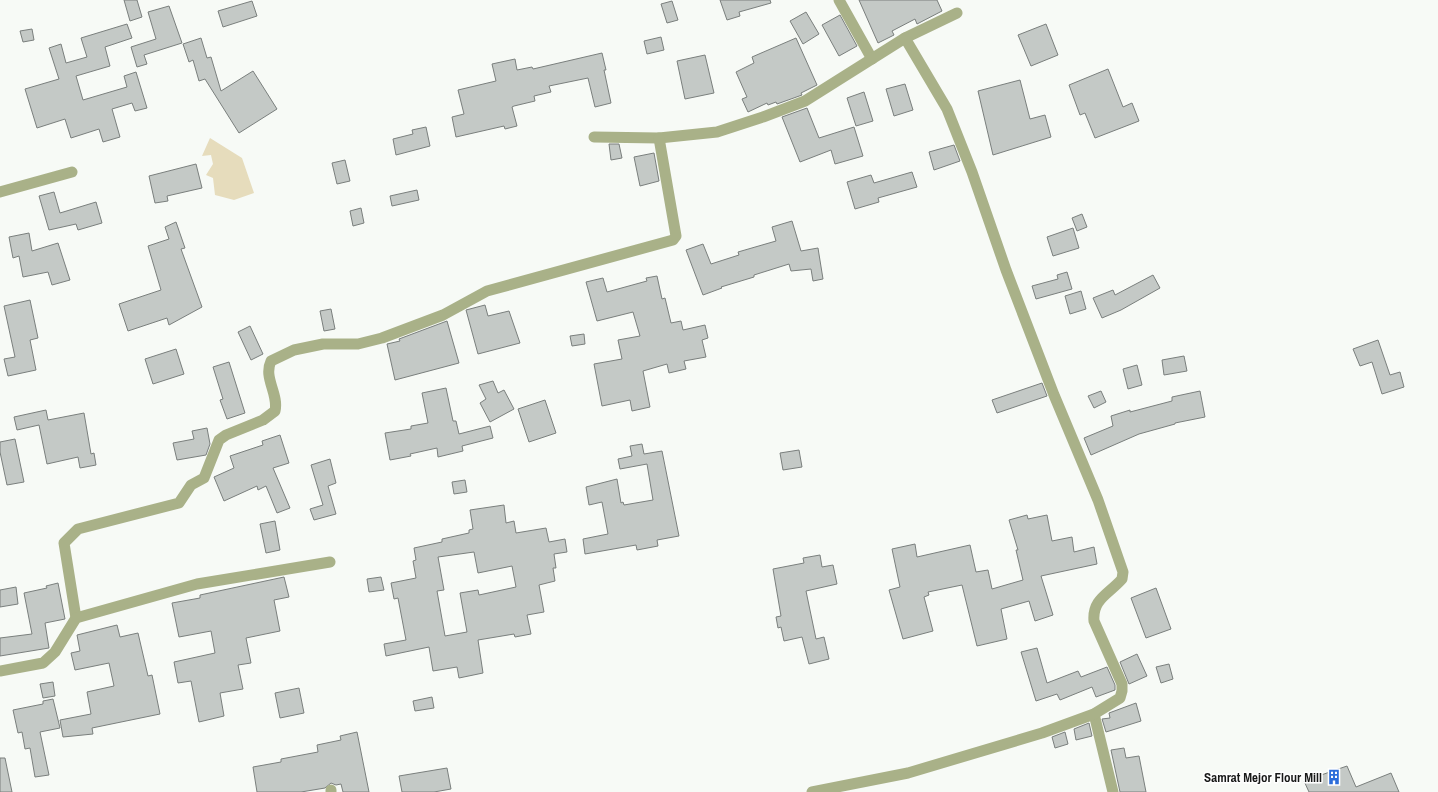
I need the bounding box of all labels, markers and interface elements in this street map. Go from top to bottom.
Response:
building icon: Samrat Mejor Flour Mill [1325,768,1343,786]
place label: Samrat Mejor Flour Mill [1204,769,1322,786]

